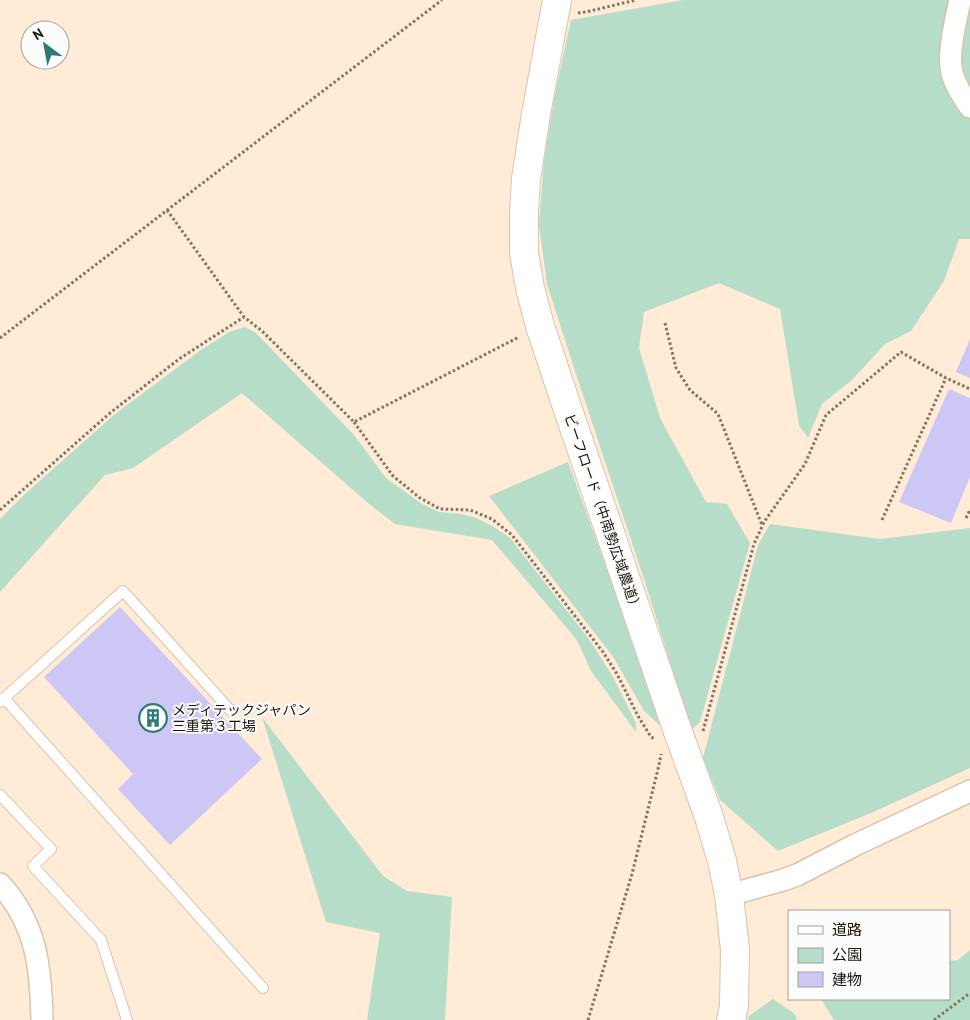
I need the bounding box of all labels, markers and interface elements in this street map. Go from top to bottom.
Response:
north arrow [20,20,70,70]
text: N [29,24,47,44]
street label: ビーフロード（中南勢広域農道） [560,411,646,615]
place label: メディテックジャパン 三重第３工場 [172,701,311,735]
building icon: メディテックジャパン 三重第３工場 [138,703,168,733]
legend [788,910,950,1000]
text: 道路 [832,920,862,939]
text: 公園 [832,945,862,964]
text: 建物 [832,970,862,989]

